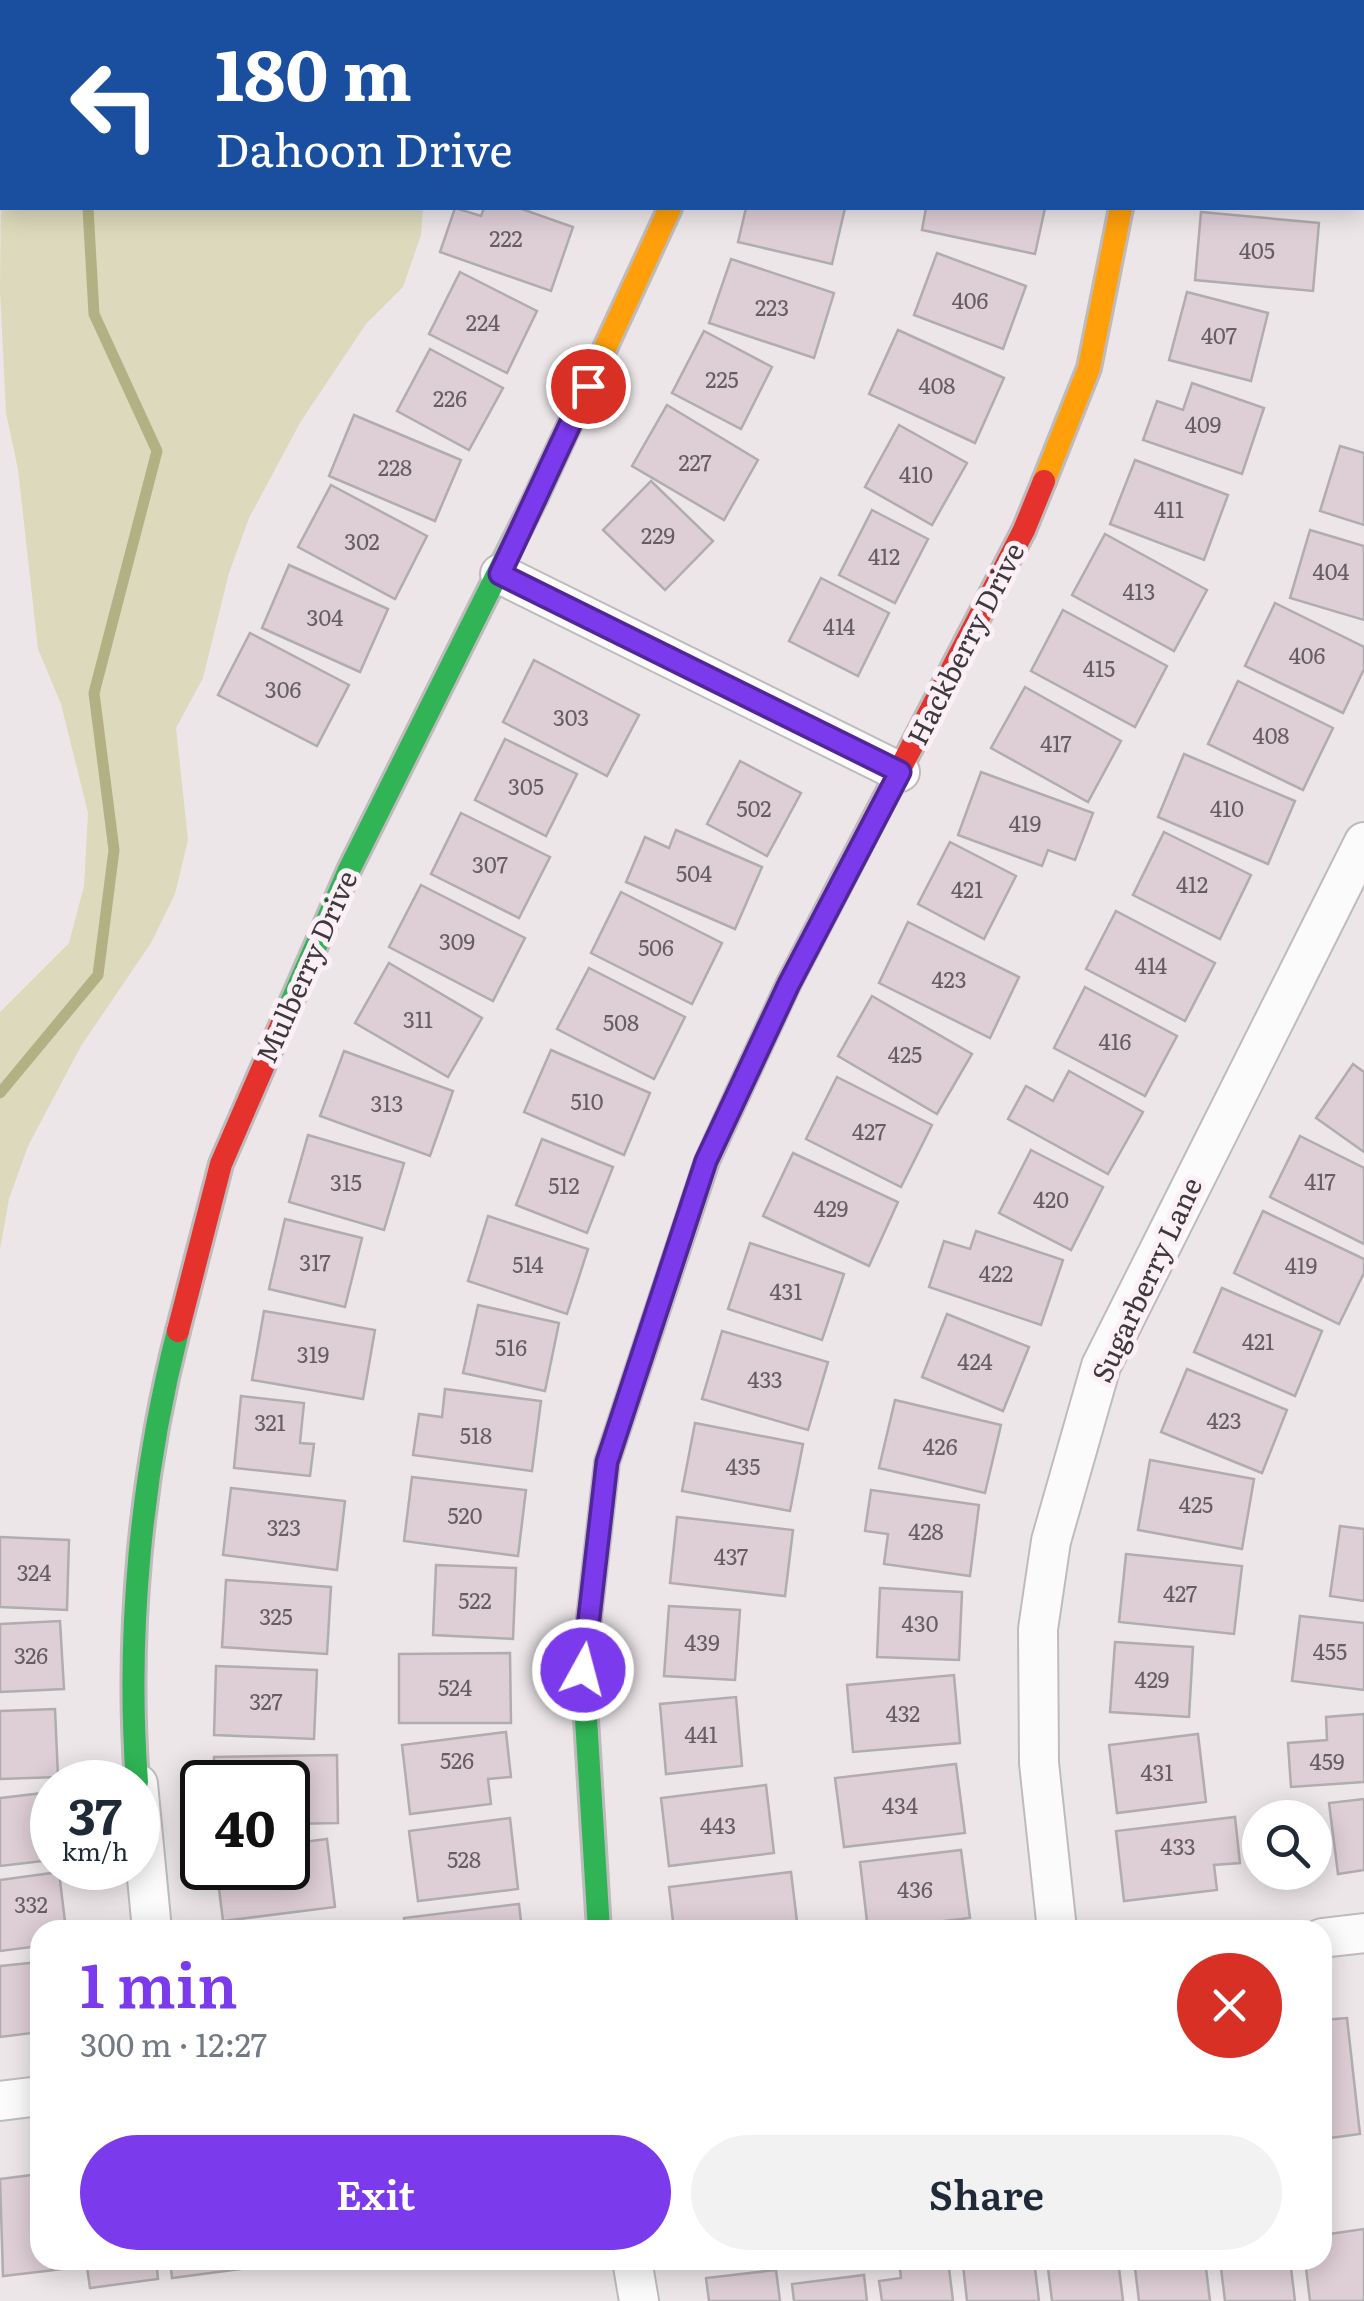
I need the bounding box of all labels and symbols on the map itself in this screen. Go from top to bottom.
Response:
house number: 222 [489,221,523,254]
house number: 405 [1239,233,1275,266]
house number: 406 [952,283,989,316]
house number: 223 [755,290,789,323]
house number: 224 [466,305,500,338]
house number: 407 [1201,318,1237,351]
pin [546,344,631,429]
house number: 225 [705,362,739,395]
house number: 408 [919,368,955,401]
house number: 226 [433,381,467,414]
house number: 409 [1185,407,1221,440]
house number: 227 [678,445,712,478]
house number: 228 [378,450,412,483]
house number: 410 [899,457,933,490]
house number: 411 [1154,492,1184,525]
house number: 229 [641,518,675,551]
house number: 302 [344,524,380,557]
street label: Hackberry Drive [895,535,1033,752]
house number: 412 [868,539,900,572]
house number: 404 [1313,554,1349,587]
house number: 413 [1122,574,1156,607]
house number: 304 [307,600,343,633]
house number: 414 [823,609,855,642]
house number: 406 [1289,638,1326,671]
house number: 415 [1083,651,1115,684]
house number: 306 [265,672,301,705]
house number: 303 [553,700,589,733]
house number: 408 [1253,718,1289,751]
house number: 417 [1040,726,1072,759]
house number: 305 [508,769,544,802]
house number: 502 [737,791,771,824]
house number: 410 [1210,791,1244,824]
house number: 419 [1009,806,1041,839]
house number: 307 [472,847,508,880]
house number: 504 [676,856,712,889]
street label: Mulberry Drive [244,863,366,1069]
house number: 412 [1176,867,1208,900]
house number: 421 [951,872,983,905]
house number: 309 [439,924,475,957]
house number: 506 [638,930,674,963]
house number: 414 [1135,948,1167,981]
house number: 423 [931,962,967,995]
house number: 311 [403,1002,433,1035]
house number: 508 [603,1005,639,1038]
house number: 416 [1099,1024,1132,1057]
house number: 425 [888,1037,922,1070]
house number: 510 [571,1084,603,1117]
house number: 313 [371,1086,403,1119]
house number: 427 [852,1114,886,1147]
house number: 417 [1304,1164,1336,1197]
house number: 315 [330,1165,362,1198]
house number: 512 [548,1168,580,1201]
street label: Sugarberry Lane [1079,1170,1211,1389]
house number: 420 [1033,1182,1069,1215]
house number: 429 [814,1191,848,1224]
house number: 317 [299,1245,331,1278]
house number: 514 [512,1247,544,1280]
house number: 419 [1285,1248,1317,1281]
house number: 422 [979,1256,1013,1289]
house number: 431 [769,1274,803,1307]
house number: 421 [1242,1324,1274,1357]
house number: 516 [495,1330,527,1363]
house number: 319 [297,1337,329,1370]
house number: 424 [957,1344,993,1377]
house number: 433 [747,1362,783,1395]
house number: 423 [1206,1403,1242,1436]
house number: 321 [254,1405,286,1438]
house number: 518 [460,1418,492,1451]
house number: 426 [922,1429,958,1462]
house number: 435 [725,1449,761,1482]
house number: 425 [1179,1487,1213,1520]
house number: 520 [448,1498,482,1531]
house number: 323 [267,1510,301,1543]
house number: 428 [908,1514,944,1547]
house number: 437 [714,1539,748,1572]
house number: 324 [17,1555,51,1588]
house number: 427 [1163,1576,1197,1609]
house number: 522 [458,1583,492,1616]
house number: 325 [259,1599,293,1632]
house number: 430 [902,1606,938,1639]
position arrow [531,1618,635,1722]
house number: 439 [684,1625,720,1658]
house number: 455 [1313,1634,1347,1667]
house number: 326 [14,1638,48,1671]
house number: 429 [1135,1662,1169,1695]
house number: 524 [438,1670,472,1703]
house number: 327 [249,1684,283,1717]
house number: 432 [886,1696,920,1729]
house number: 441 [684,1717,718,1750]
house number: 526 [440,1743,474,1776]
house number: 459 [1310,1744,1344,1777]
house number: 431 [1140,1755,1174,1788]
speed limit sign: 40 [180,1760,310,1890]
house number: 434 [882,1788,918,1821]
house number: 443 [700,1808,736,1841]
house number: 433 [1160,1829,1196,1862]
house number: 528 [447,1842,481,1875]
house number: 436 [897,1872,933,1905]
house number: 332 [14,1887,48,1920]

